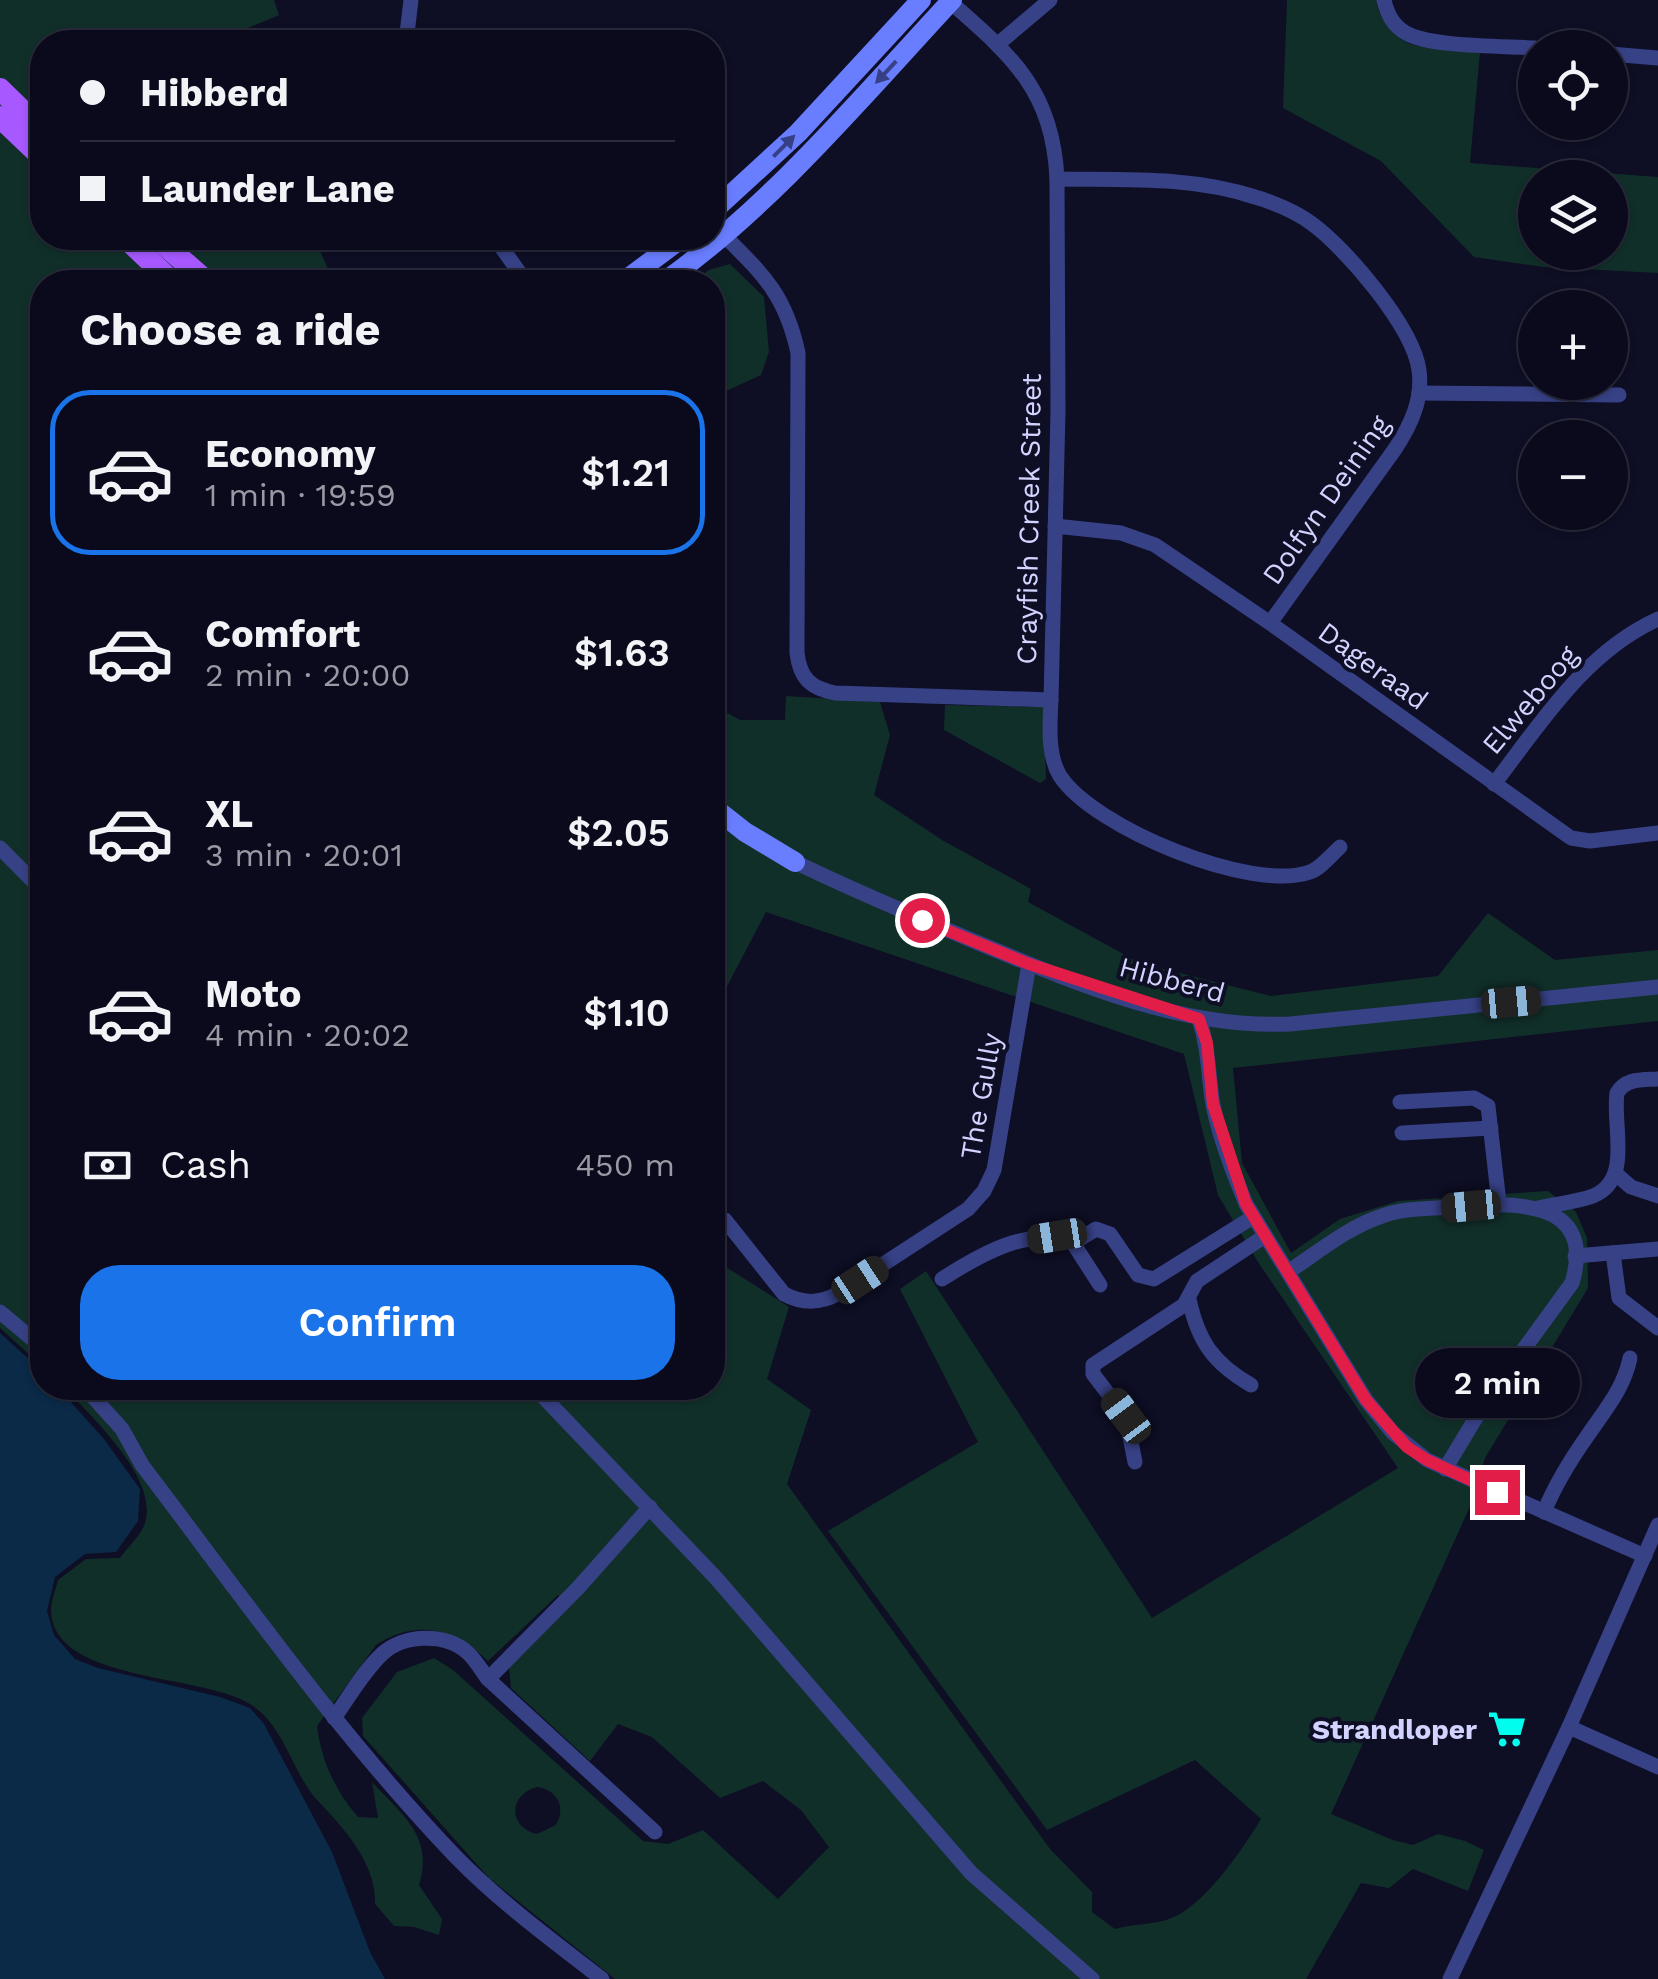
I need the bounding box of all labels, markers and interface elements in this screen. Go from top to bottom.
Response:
map controls [1518,30,1628,530]
button: locate [1518,30,1628,140]
one-way arrow [875,59,897,84]
text: Hibberd [140,71,289,115]
one-way arrow [772,135,796,159]
button: layers [1518,160,1628,270]
text: Launder Lane [140,167,395,211]
button: + [1518,290,1628,400]
text: Choose a ride [80,303,380,356]
street label: Crayfish Creek Street [1010,373,1048,665]
street label: Dolfyn Deining [1255,409,1397,591]
button: − [1518,420,1628,530]
icon: car [85,428,175,518]
text: Economy [205,432,376,476]
text: $1.21 [581,451,670,495]
text: 1 min · 19:59 [205,476,396,514]
icon: car [85,608,175,698]
text: Comfort [205,612,360,656]
street label: Dageraad [1312,615,1434,717]
text: $1.63 [574,631,670,675]
street label: Elweboog [1475,639,1585,761]
text: 2 min · 20:00 [205,656,410,694]
icon: car [85,788,175,878]
text: XL [205,792,253,836]
text: $2.05 [567,811,670,855]
text: 3 min · 20:01 [205,836,403,874]
route start [900,898,945,943]
street label: Hibberd [1116,950,1228,1010]
icon: car [85,968,175,1058]
text: Moto [205,972,301,1016]
car [1480,984,1542,1020]
text: $1.10 [584,991,670,1035]
text: 4 min · 20:02 [205,1016,410,1054]
street label: The Gully [954,1030,1008,1162]
icon: cash [80,1138,135,1193]
text: Cash [160,1143,251,1187]
text: 450 m [576,1146,675,1184]
car [1440,1188,1502,1224]
car [1025,1216,1089,1256]
car [827,1251,893,1309]
button: Confirm [80,1265,675,1380]
callout: 2 min [1414,1347,1580,1417]
text: 2 min [1454,1364,1541,1402]
car [1096,1383,1156,1449]
route end [1475,1470,1520,1515]
supermarket icon: Strandloper [1486,1708,1528,1750]
place label: Strandloper [1312,1713,1477,1746]

